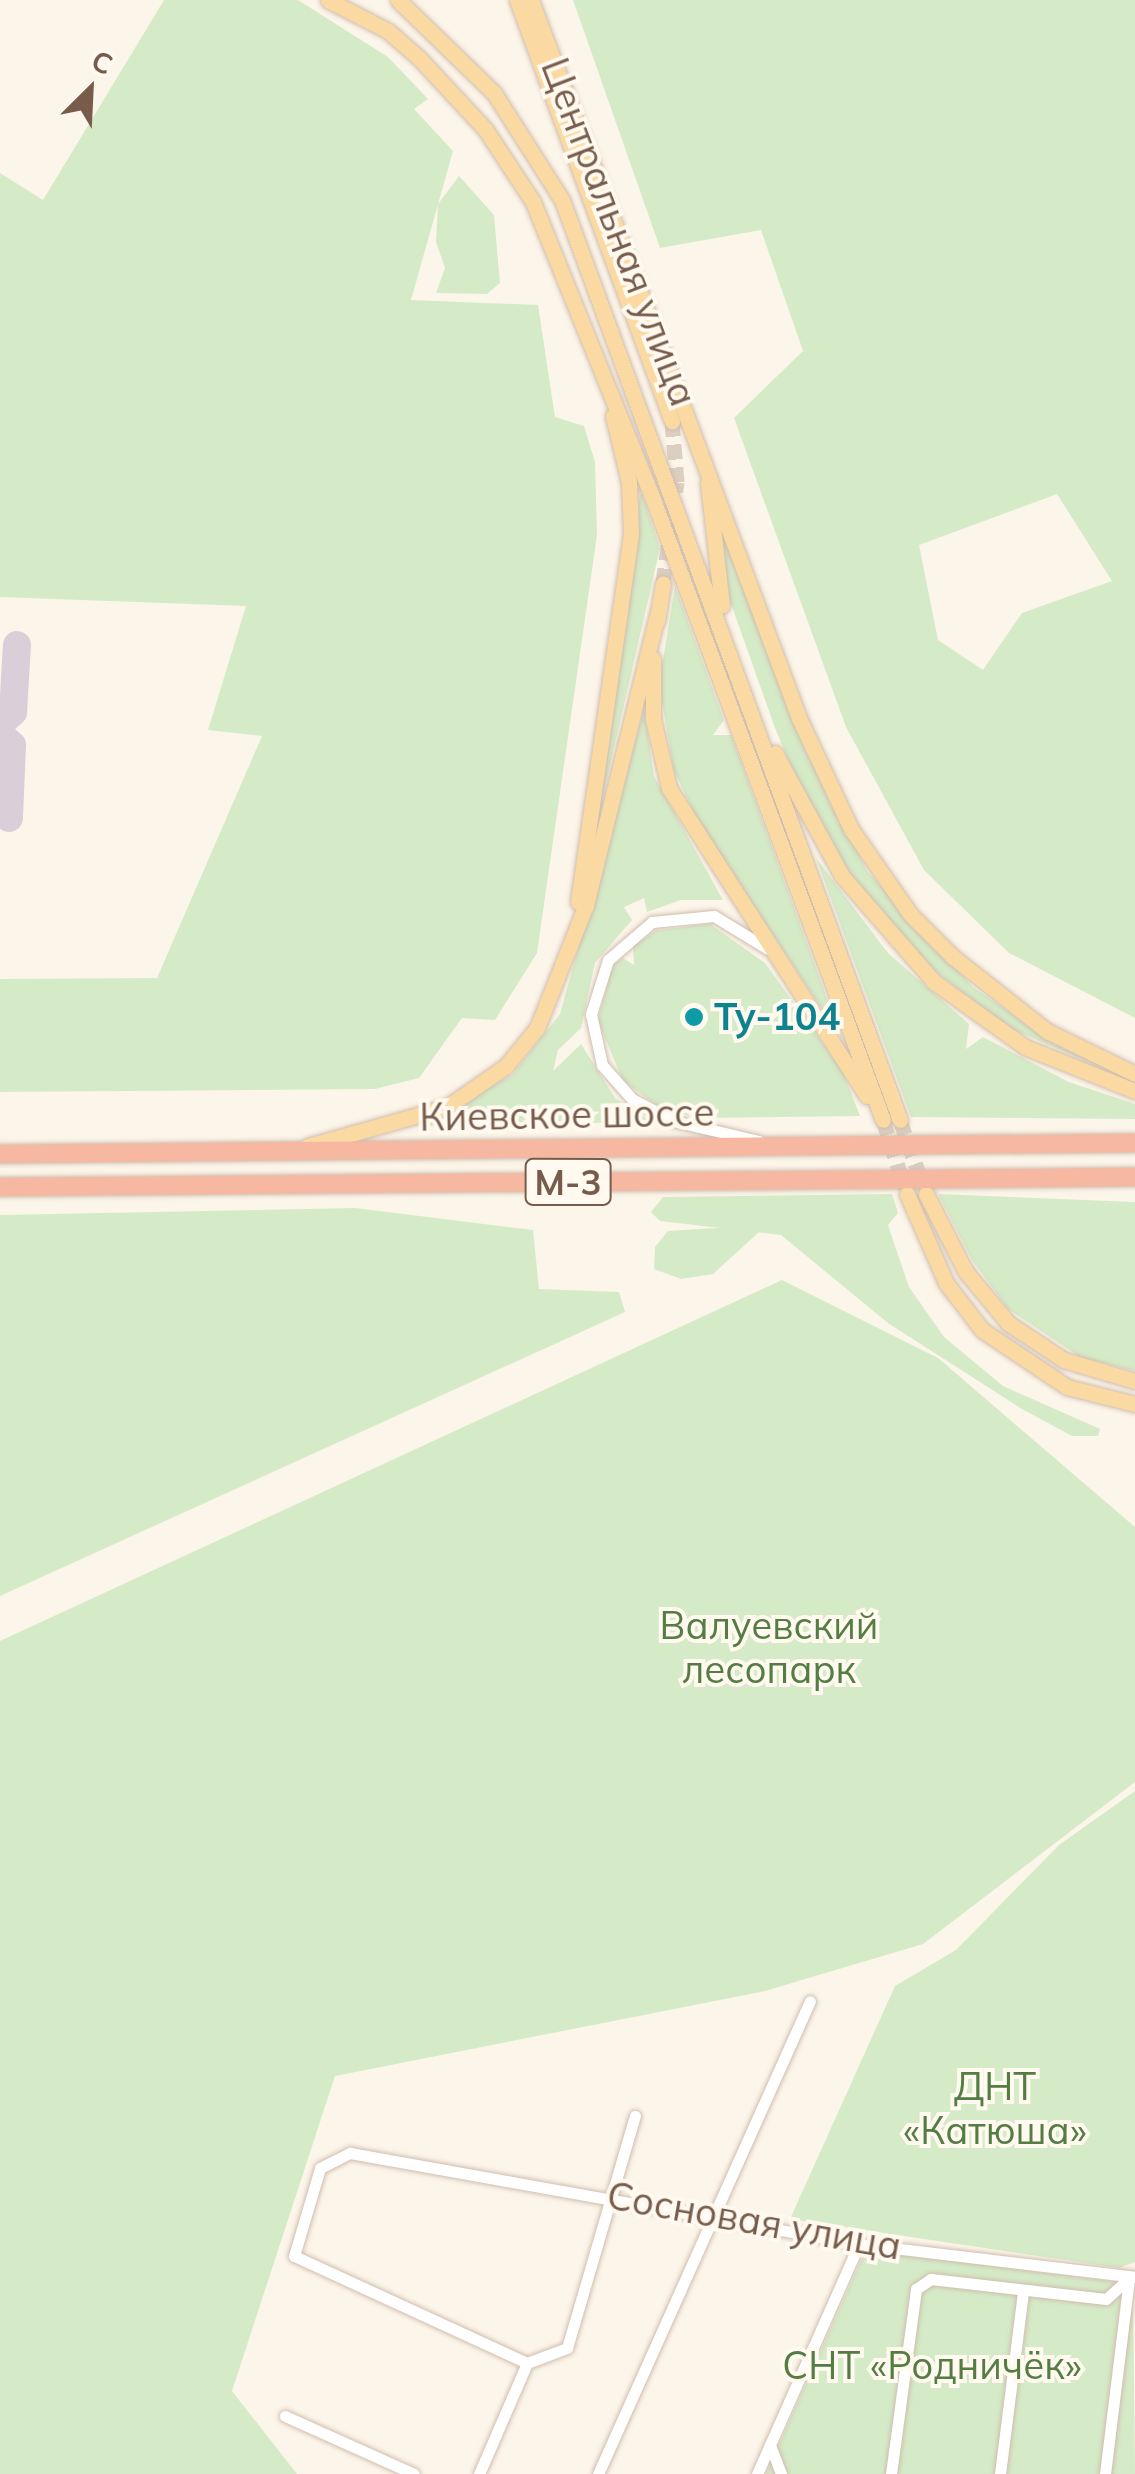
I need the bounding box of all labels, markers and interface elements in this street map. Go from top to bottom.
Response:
north arrow [40,40,140,140]
text: С [87,42,118,82]
street label: Центральная улица [532,52,706,412]
place label: Ту-104 [714,994,840,1040]
marker: Ту-104 [683,1006,705,1028]
street label: Киевское шоссе [419,1090,715,1140]
road number: М-3 [523,1152,613,1212]
park label: Валуевский лесопарк [660,1603,878,1692]
park label: ДНТ «Катюша» [903,2064,1087,2154]
street label: Сосновая улица [604,2173,904,2269]
park label: СНТ «Родничёк» [782,2343,1082,2389]

